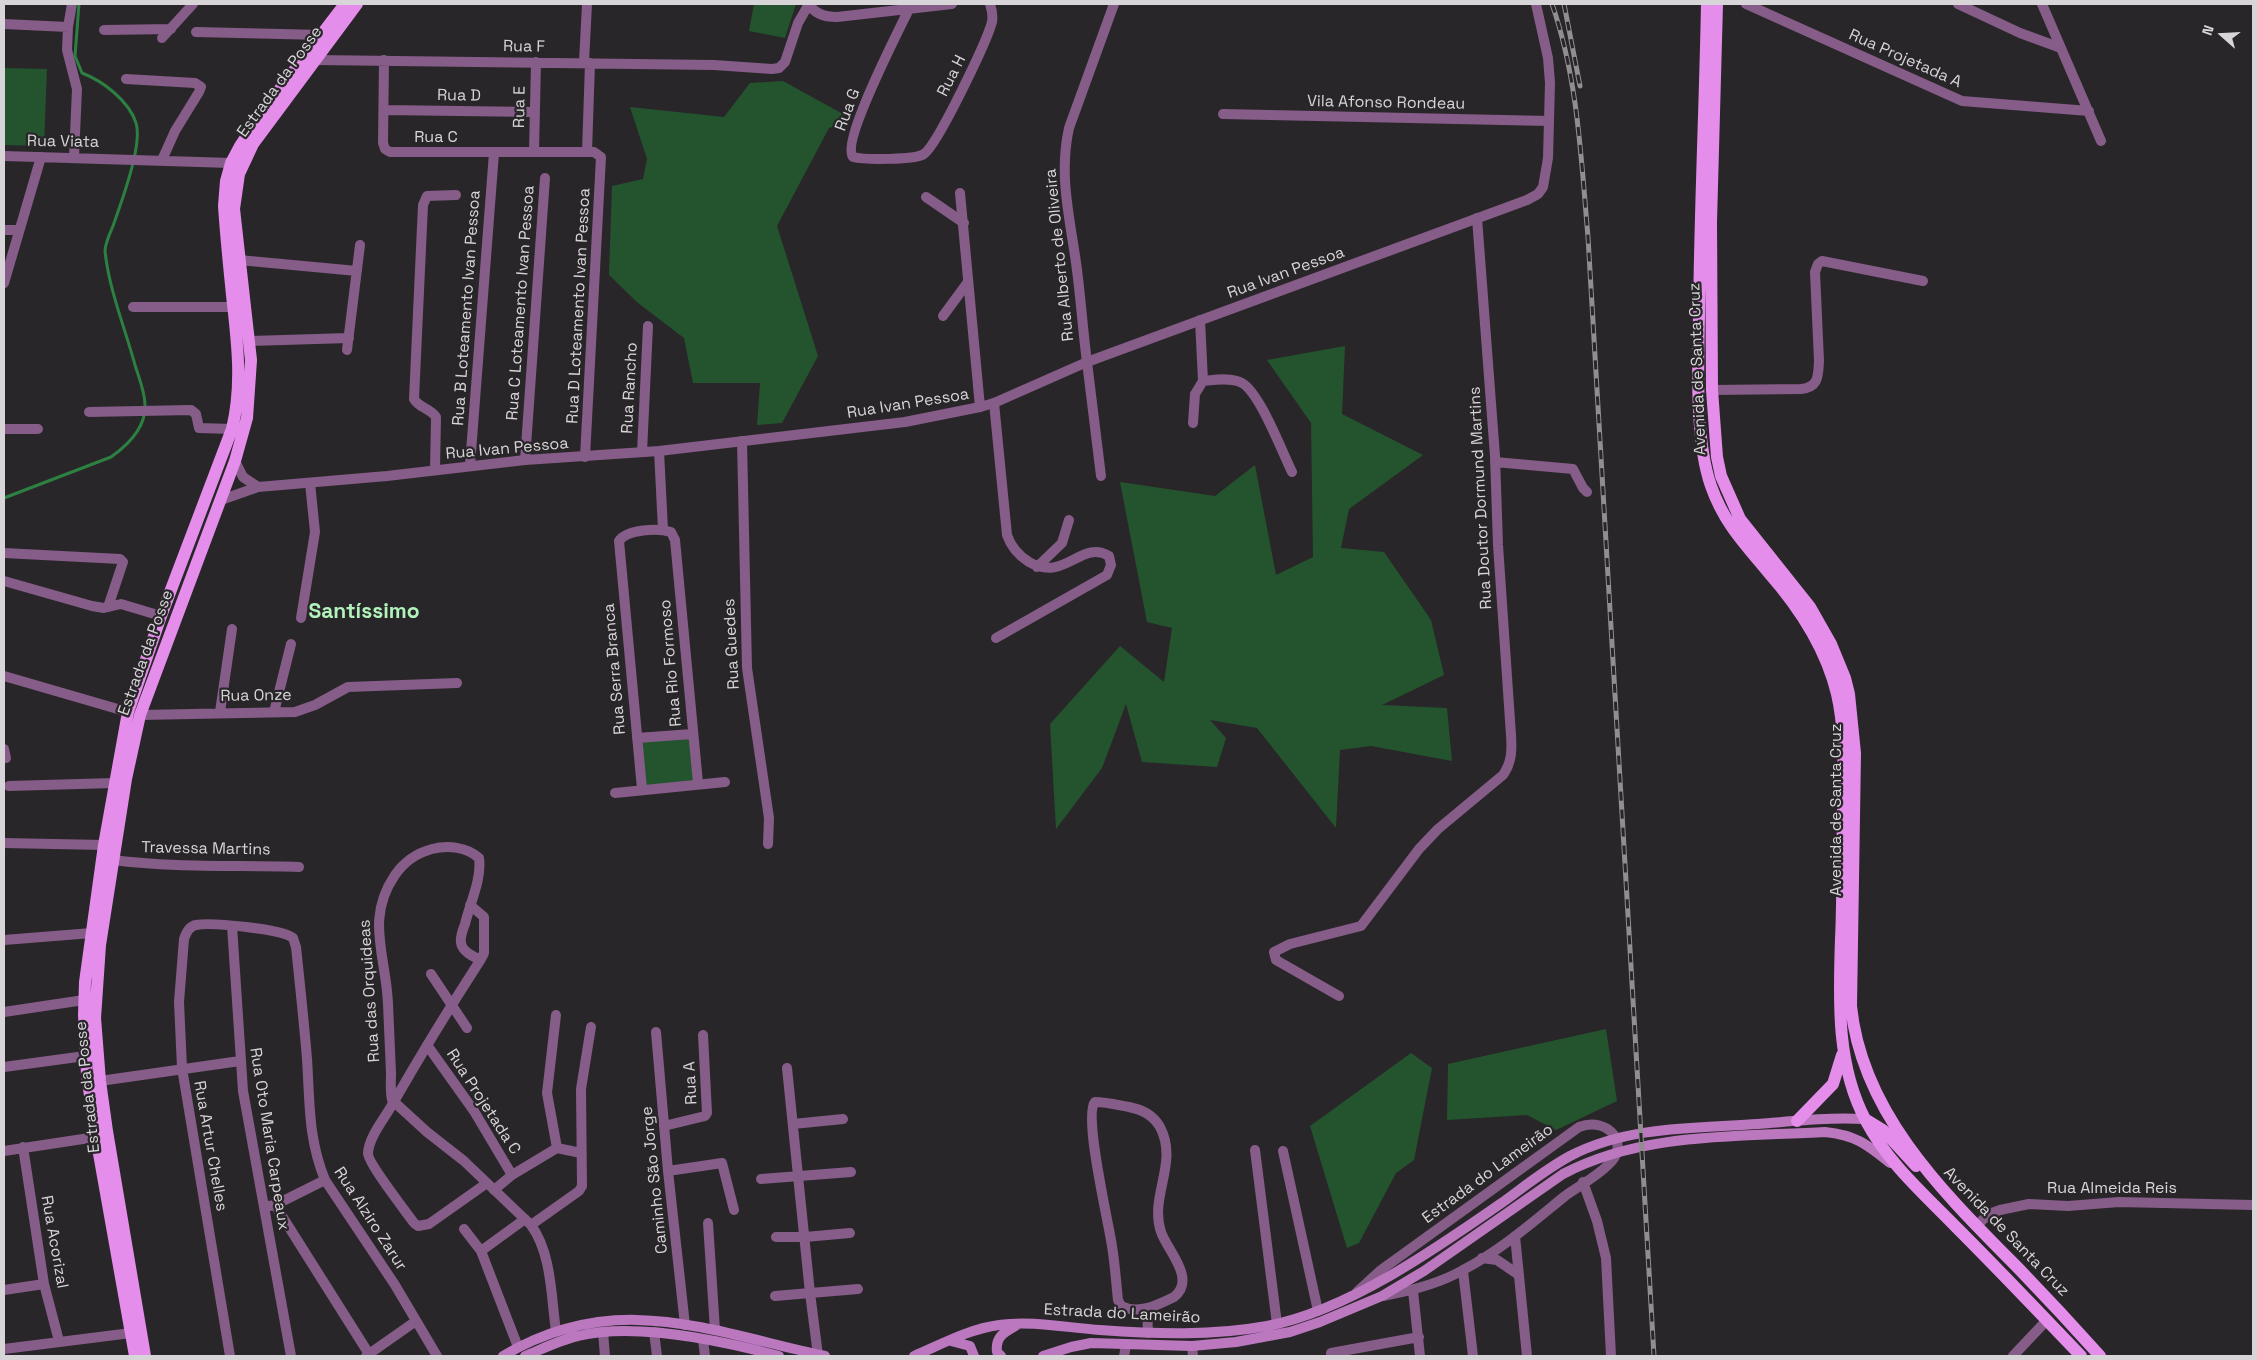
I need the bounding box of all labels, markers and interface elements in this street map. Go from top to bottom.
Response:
north arrow [2197,10,2247,60]
street label: Estrada da Posse [233,23,327,141]
text: N [2198,23,2218,37]
street label: Rua Projetada A [1846,26,1964,92]
street label: Rua F [503,37,545,57]
street label: Rua H [934,52,970,100]
street label: Rua D [437,86,481,106]
street label: Rua E [510,86,530,128]
street label: Rua G [831,86,865,134]
street label: Vila Afonso Rondeau [1307,92,1465,114]
street label: Rua C [414,128,458,148]
street label: Rua Viata [27,132,99,152]
street label: Rua Alberto de Oliveira [1041,168,1079,342]
street label: Rua C Loteamento Ivan Pessoa [503,185,539,421]
street label: Rua D Loteamento Ivan Pessoa [563,188,595,424]
street label: Rua B Loteamento Ivan Pessoa [449,190,485,426]
street label: Rua Ivan Pessoa [1225,243,1347,303]
street label: Avenida de Santa Cruz [1685,282,1711,456]
street label: Rua Rancho [618,342,642,434]
street label: Rua Ivan Pessoa [846,385,970,423]
street label: Rua Doutor Dormund Martins [1466,386,1496,610]
street label: Rua Ivan Pessoa [445,434,569,464]
street label: Estrada da Posse [114,588,178,718]
street label: Rua Guedes [720,598,744,690]
district label: Santíssimo [308,599,420,625]
street label: Rua Rio Formoso [656,599,686,727]
street label: Rua Serra Branca [600,603,630,735]
street label: Rua Onze [220,686,292,706]
street label: Avenida de Santa Cruz [1827,724,1847,896]
street label: Travessa Martins [141,838,271,860]
street label: Rua das Orquideas [355,919,385,1063]
street label: Estrada da Posse [72,1020,104,1154]
street label: Rua Oto Maria Carpeaux [245,1046,293,1232]
street label: Rua Projetada C [442,1046,524,1158]
street label: Rua A [680,1061,702,1105]
street label: Rua Artur Chelles [189,1079,231,1213]
street label: Caminho São Jorge [638,1105,672,1255]
street label: Estrada do Lameirão [1419,1120,1557,1228]
street label: Avenida de Santa Cruz [1939,1163,2073,1301]
street label: Rua Alziro Zarur [329,1164,411,1274]
street label: Rua Almeida Reis [2047,1179,2177,1199]
street label: Rua Acorizal [36,1194,72,1290]
street label: Estrada do Lameirão [1043,1300,1201,1328]

